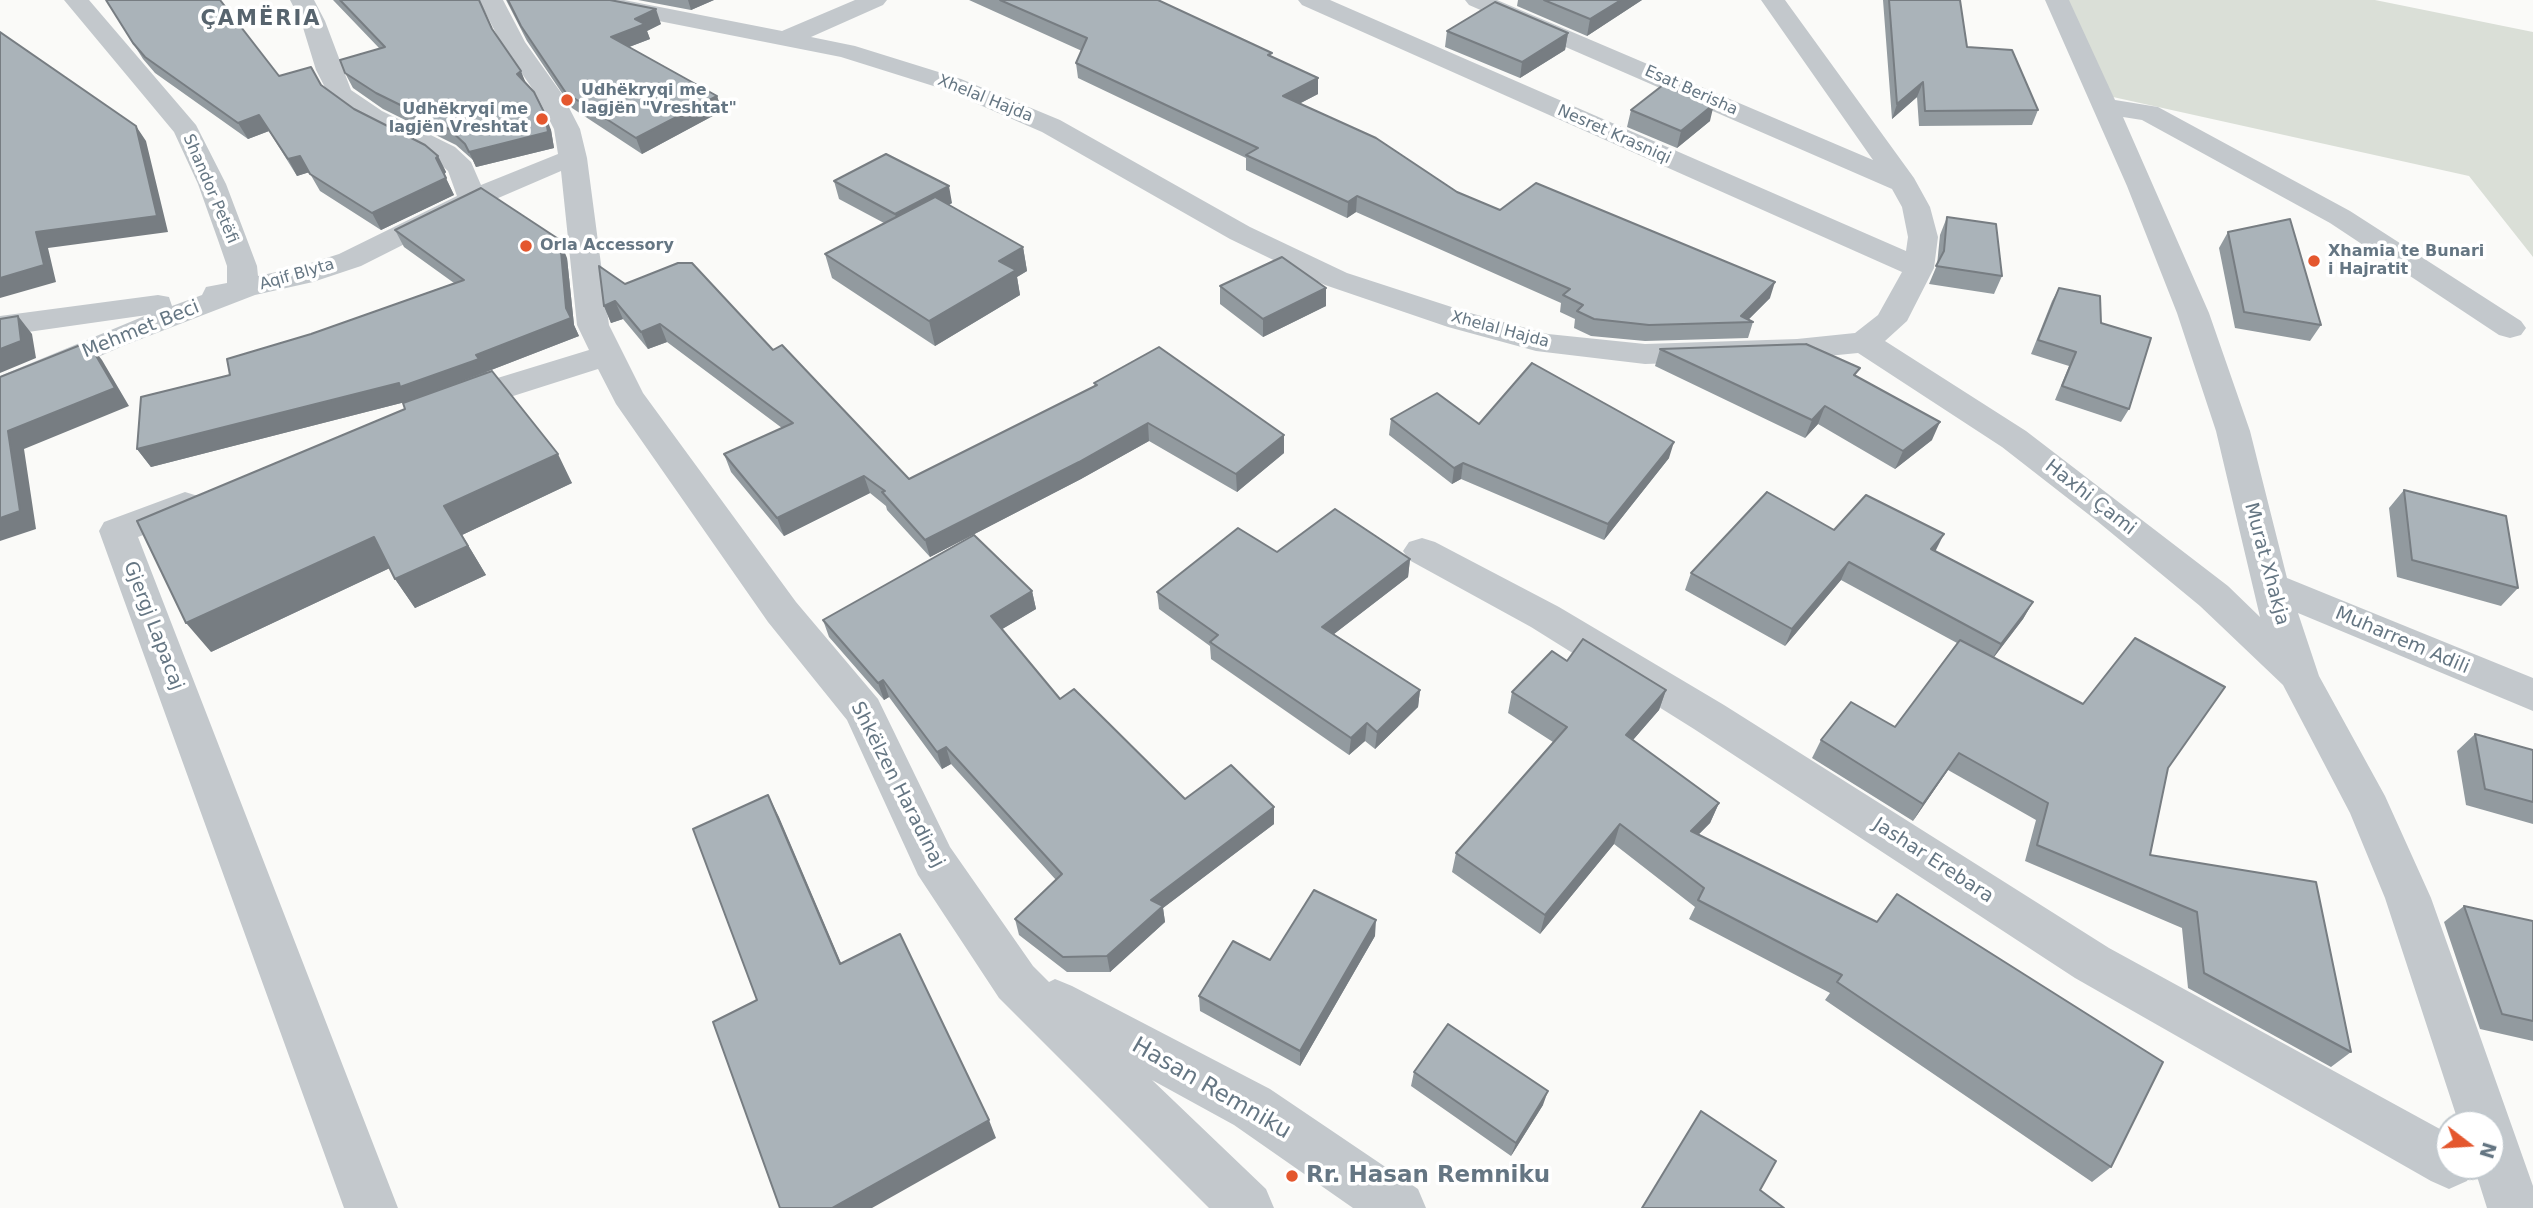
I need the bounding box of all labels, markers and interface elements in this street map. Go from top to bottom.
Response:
district label: ÇAMËRIA [201,7,321,33]
street label: Esat Berisha [1642,62,1740,120]
street label: Xhelal Hajda [935,71,1035,127]
place label: Udhëkryqi me lagjën "Vreshtat" [581,81,737,119]
marker: Udhëkryqi me lagjën "Vreshtat" [559,92,575,108]
place label: Udhëkryqi me lagjën Vreshtat [389,100,528,138]
street label: Nesret Krasniqi [1554,101,1674,169]
marker: Udhëkryqi me lagjën Vreshtat [534,111,550,127]
street label: Shandor Petëfi [178,131,242,247]
place label: Orla Accessory [540,236,674,256]
marker: Orla Accessory [518,238,534,254]
place label: Xhamia te Bunari i Hajratit [2328,242,2484,280]
marker: Xhamia te Bunari i Hajratit [2306,253,2322,269]
street label: Aqif Blyta [257,255,337,295]
street label: Mehmet Beci [79,296,203,364]
street label: Xhelal Hajda [1449,308,1551,352]
street label: Haxhi Çami [2040,455,2140,541]
street label: Murat Xhakja [2239,500,2293,628]
street label: Gjergj Lapacaj [118,559,188,693]
street label: Muharrem Adili [2331,602,2473,680]
street label: Shkëlzen Haradinaj [845,698,949,872]
street label: Jashar Erebara [1869,814,1997,908]
street label: Hasan Remniku [1127,1032,1295,1146]
north arrow [2435,1110,2505,1180]
text: N [2475,1140,2501,1161]
place label: Rr. Hasan Remniku [1306,1162,1550,1190]
marker: Rr. Hasan Remniku [1284,1168,1300,1184]

